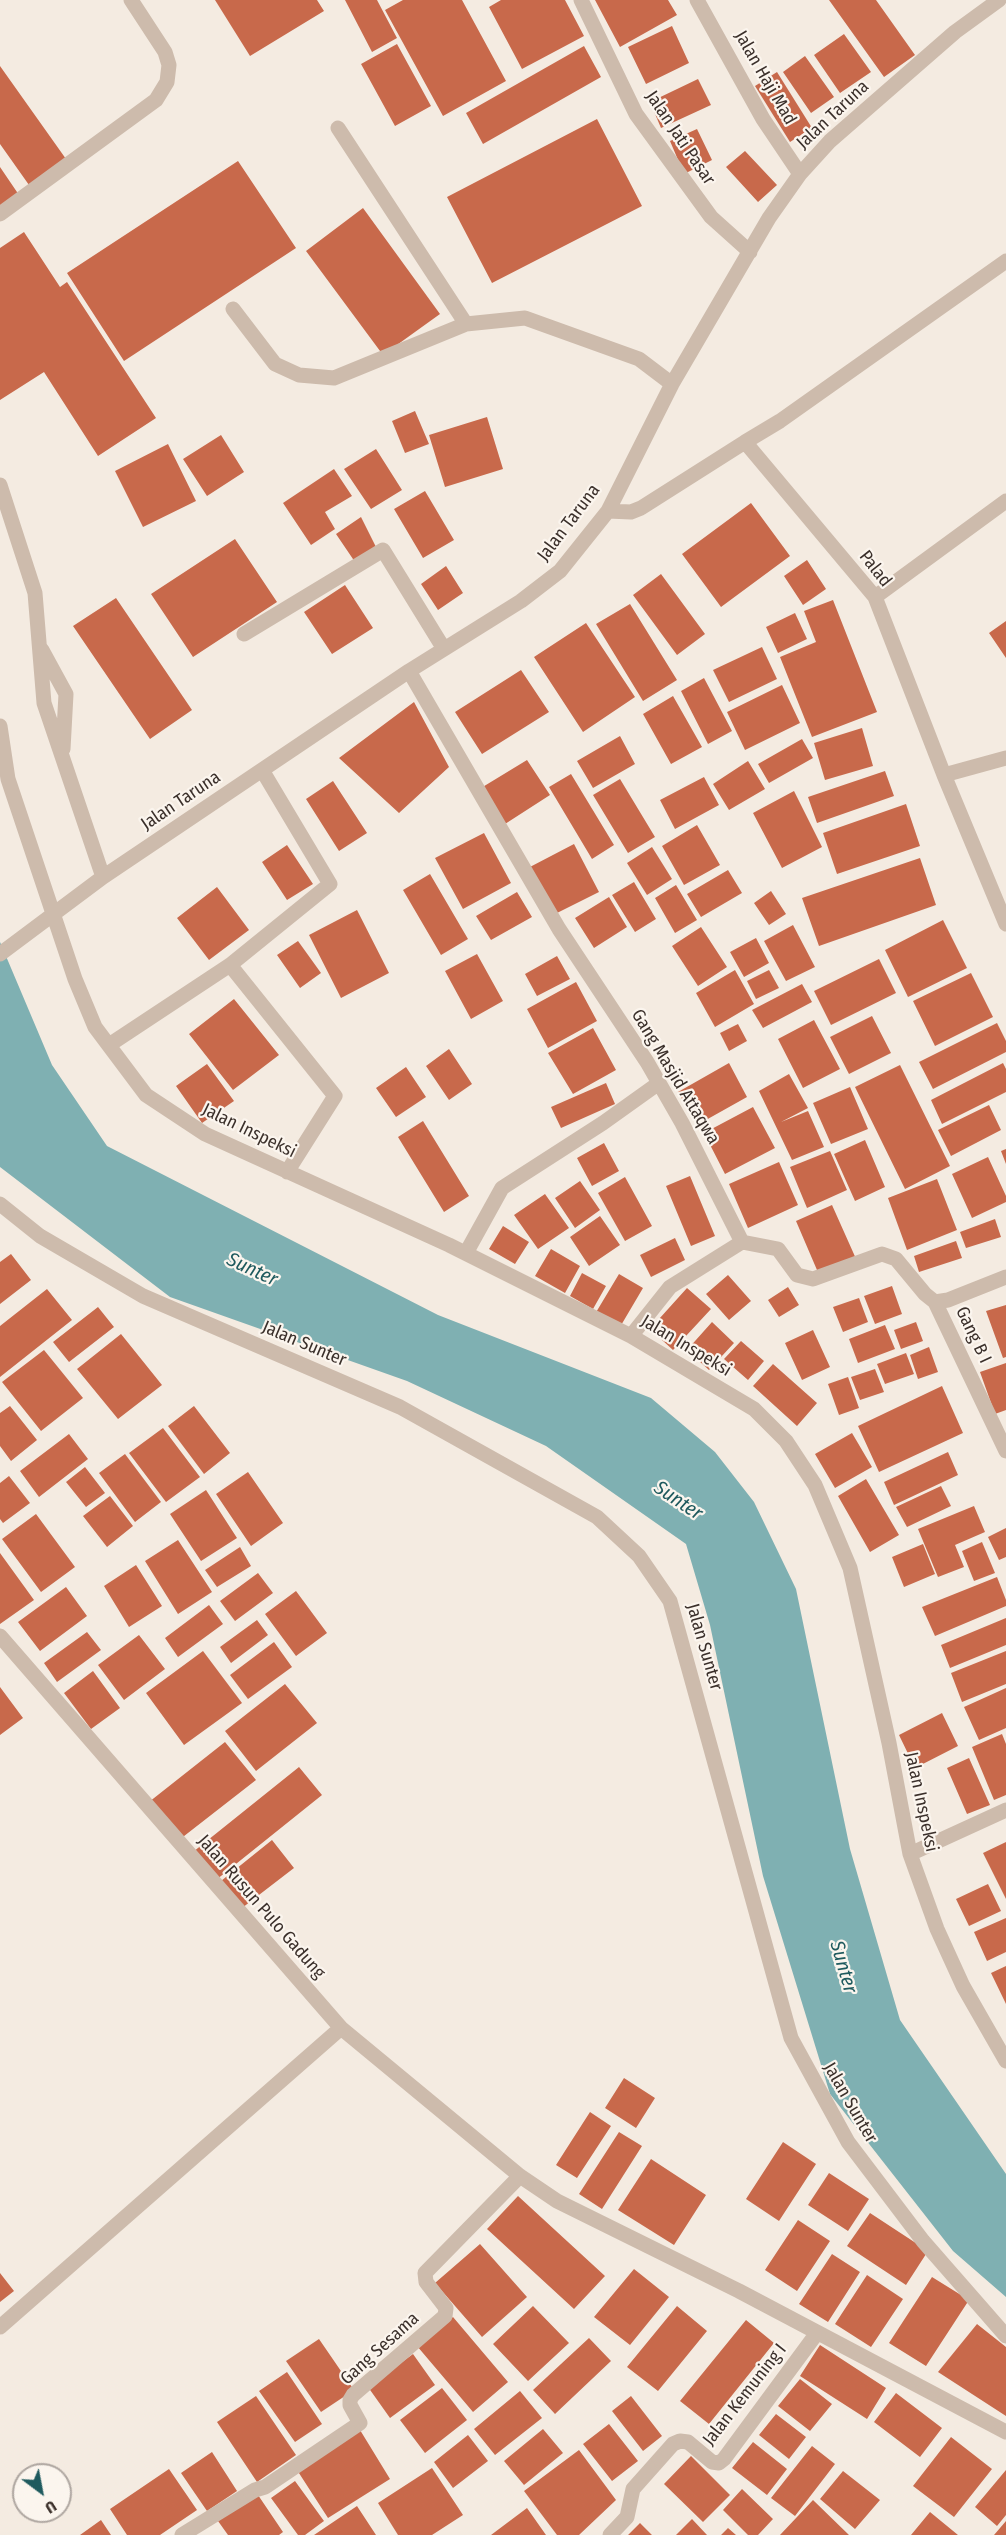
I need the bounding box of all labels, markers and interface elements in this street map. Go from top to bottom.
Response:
street label: Jalan Haji Mad [729,27,801,129]
street label: Jalan Taruna [792,76,874,154]
street label: Jalan Jati Pasar [641,87,719,189]
street label: Jalan Taruna [533,480,605,566]
street label: Palad [854,546,896,592]
street label: Jalan Taruna [137,767,225,835]
street label: Gang Masjid Attaqwa [626,1006,724,1148]
street label: Jalan Inspeksi [199,1099,299,1163]
water label: Sunter [223,1248,281,1292]
street label: Gang B I [951,1303,995,1367]
street label: Jalan Inspeksi [637,1311,735,1381]
street label: Jalan Sunter [259,1317,349,1371]
water label: Sunter [649,1476,707,1526]
street label: Jalan Sunter [681,1601,727,1693]
street label: Jalan Inspeksi [900,1750,942,1854]
street label: Jalan Rusun Pulo Gadung [193,1831,329,1983]
water label: Sunter [824,1938,862,1996]
street label: Jalan Sunter [818,2059,882,2147]
street label: Gang Sesama [336,2308,424,2390]
street label: Jalan Kemuning I [699,2340,791,2450]
north arrow [12,2463,72,2523]
text: U [42,2496,60,2518]

